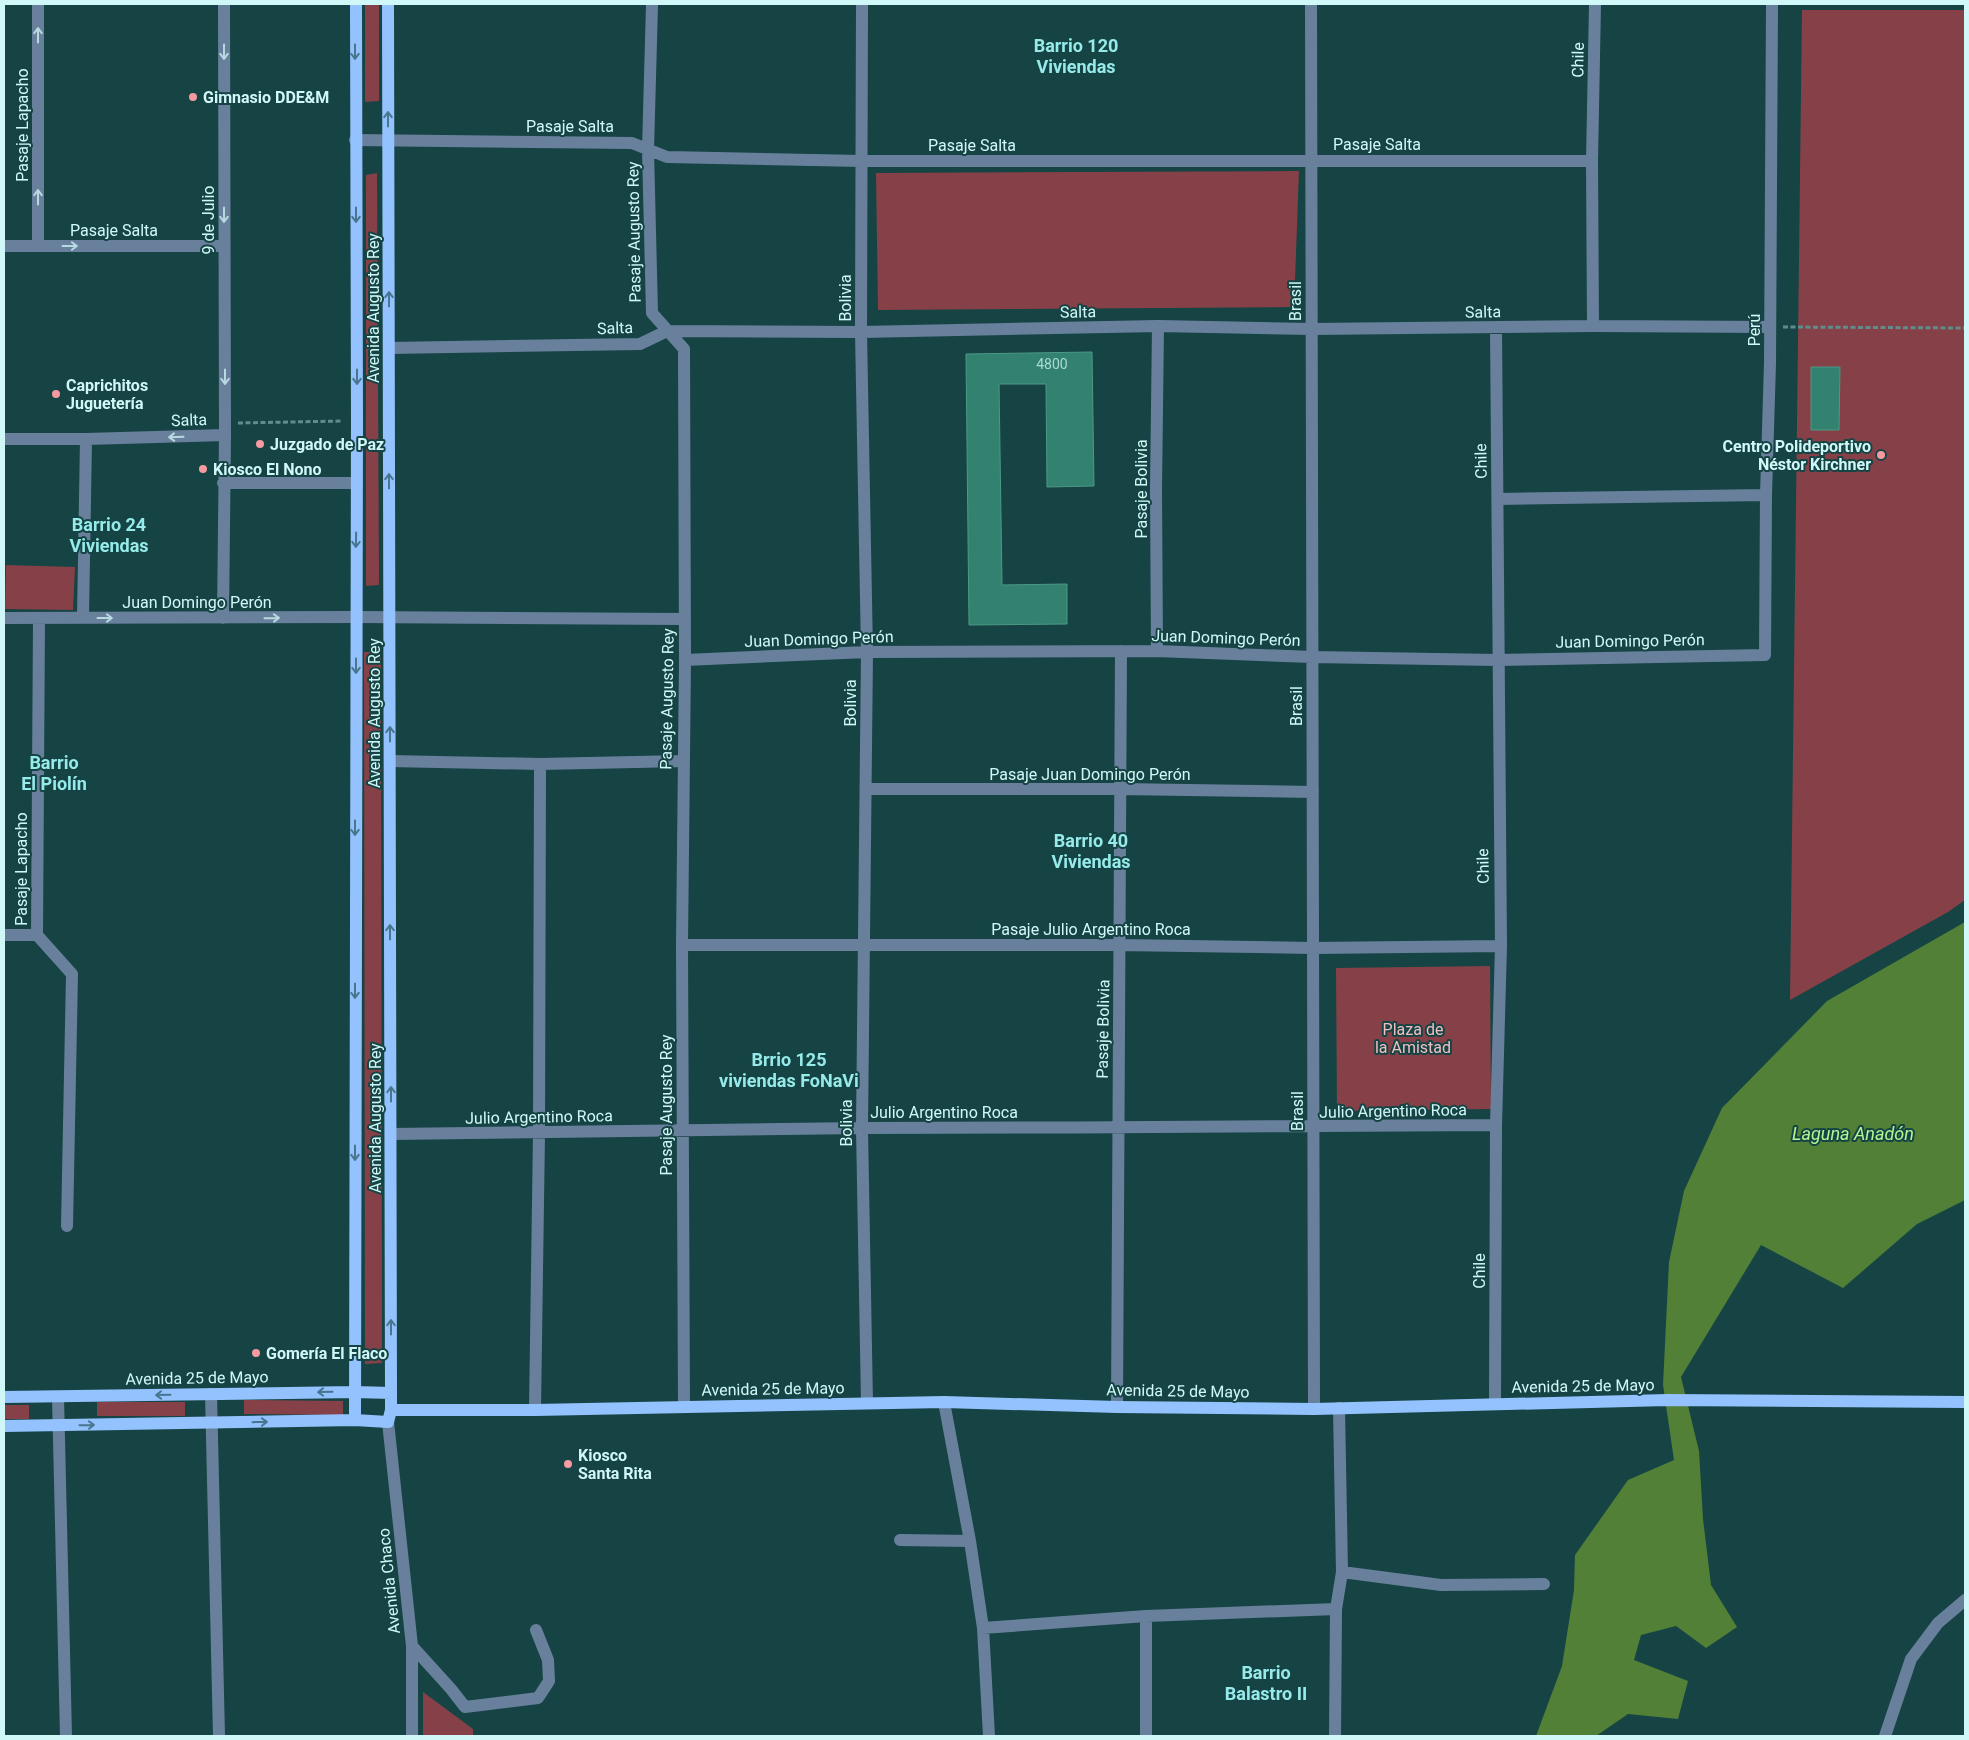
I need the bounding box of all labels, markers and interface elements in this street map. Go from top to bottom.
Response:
one-way arrow [33,27,43,44]
district label: Barrio 120 Viviendas [1034,35,1118,77]
street label: Chile [1568,42,1588,78]
one-way arrow [219,44,229,60]
one-way arrow [350,44,360,60]
street label: Pasaje Lapacho [13,68,32,182]
place label: Gimnasio DDE&M [203,88,329,107]
marker: Gimnasio DDE&M [187,91,199,103]
one-way arrow [384,112,393,128]
street label: Pasaje Salta [526,117,614,136]
street label: Pasaje Salta [1333,135,1421,154]
street label: Pasaje Salta [928,136,1016,155]
street label: Pasaje Augusto Rey [623,161,645,303]
street label: 9 de Julio [199,186,218,255]
one-way arrow [33,190,43,206]
one-way arrow [219,206,229,223]
one-way arrow [351,206,361,223]
street label: Pasaje Salta [70,221,158,240]
street label: Avenida Augusto Rey [364,233,383,383]
one-way arrow [62,241,78,251]
street label: Bolivia [836,274,855,322]
street label: Brasil [1286,281,1305,321]
one-way arrow [384,292,394,308]
street label: Salta [1060,302,1096,322]
street label: Salta [1465,302,1501,322]
street label: Perú [1745,314,1764,346]
street label: Salta [597,318,633,338]
house number: 4800 [1036,356,1068,372]
one-way arrow [220,369,230,385]
one-way arrow [352,369,362,385]
place label: Caprichitos Juguetería [66,376,148,413]
marker: Caprichitos Juguetería [50,388,62,400]
street label: Salta [171,410,207,430]
one-way arrow [168,432,184,441]
place label: Juzgado de Paz [270,435,384,454]
place label: Centro Polideportivo Néstor Kirchner [1723,437,1871,474]
marker: Juzgado de Paz [254,438,266,450]
street label: Pasaje Bolivia [1132,439,1151,539]
street label: Chile [1471,443,1491,479]
marker: Centro Polideportivo Néstor Kirchner [1875,449,1887,461]
place label: Kiosco El Nono [213,460,322,479]
marker: Kiosco El Nono [197,463,209,475]
one-way arrow [384,474,394,490]
district label: Barrio 24 Viviendas [69,514,149,556]
one-way arrow [352,532,361,548]
street label: Juan Domingo Perón [122,593,272,612]
one-way arrow [96,613,113,623]
one-way arrow [264,613,280,623]
street label: Juan Domingo Perón [1151,626,1301,650]
street label: Juan Domingo Perón [744,627,894,651]
street label: Pasaje Augusto Rey [656,628,678,770]
street label: Juan Domingo Perón [1555,630,1705,652]
street label: Avenida Augusto Rey [365,638,384,788]
one-way arrow [351,657,361,673]
street label: Bolivia [841,679,860,727]
street label: Brasil [1287,686,1306,726]
one-way arrow [385,726,395,742]
district label: Barrio El Piolín [21,752,87,794]
street label: Pasaje Juan Domingo Perón [989,765,1191,784]
street label: Pasaje Lapacho [12,812,31,926]
one-way arrow [350,820,360,836]
district label: Barrio 40 Viviendas [1051,830,1131,872]
street label: Chile [1473,848,1493,884]
street label: Pasaje Julio Argentino Roca [991,920,1191,939]
one-way arrow [385,924,395,940]
street label: Pasaje Bolivia [1093,979,1113,1079]
one-way arrow [350,982,360,998]
park label: Plaza de la Amistad [1375,1020,1451,1057]
street label: Pasaje Augusto Rey [657,1034,676,1176]
street label: Avenida Augusto Rey [366,1043,385,1193]
district label: Brrio 125 viviendas FoNaVi [719,1049,859,1091]
one-way arrow [386,1086,396,1102]
street label: Brasil [1288,1091,1307,1131]
street label: Bolivia [837,1099,856,1147]
street label: Julio Argentino Roca [1319,1100,1467,1122]
street label: Julio Argentino Roca [870,1103,1018,1122]
street label: Julio Argentino Roca [465,1106,613,1128]
water label: Laguna Anadón [1792,1123,1914,1144]
one-way arrow [350,1144,360,1161]
street label: Chile [1470,1253,1489,1289]
one-way arrow [386,1319,396,1335]
place label: Gomería El Flaco [266,1344,387,1363]
marker: Gomería El Flaco [250,1347,262,1359]
street label: Avenida 25 de Mayo [125,1367,269,1389]
street label: Avenida 25 de Mayo [1511,1375,1655,1397]
street label: Avenida 25 de Mayo [701,1378,845,1400]
street label: Avenida 25 de Mayo [1106,1380,1250,1402]
one-way arrow [317,1387,334,1397]
one-way arrow [155,1390,171,1400]
one-way arrow [252,1418,268,1427]
one-way arrow [79,1420,95,1430]
place label: Kiosco Santa Rita [578,1446,652,1483]
marker: Kiosco Santa Rita [562,1458,574,1470]
street label: Avenida Chaco [374,1527,404,1635]
district label: Barrio Balastro II [1225,1662,1307,1704]

